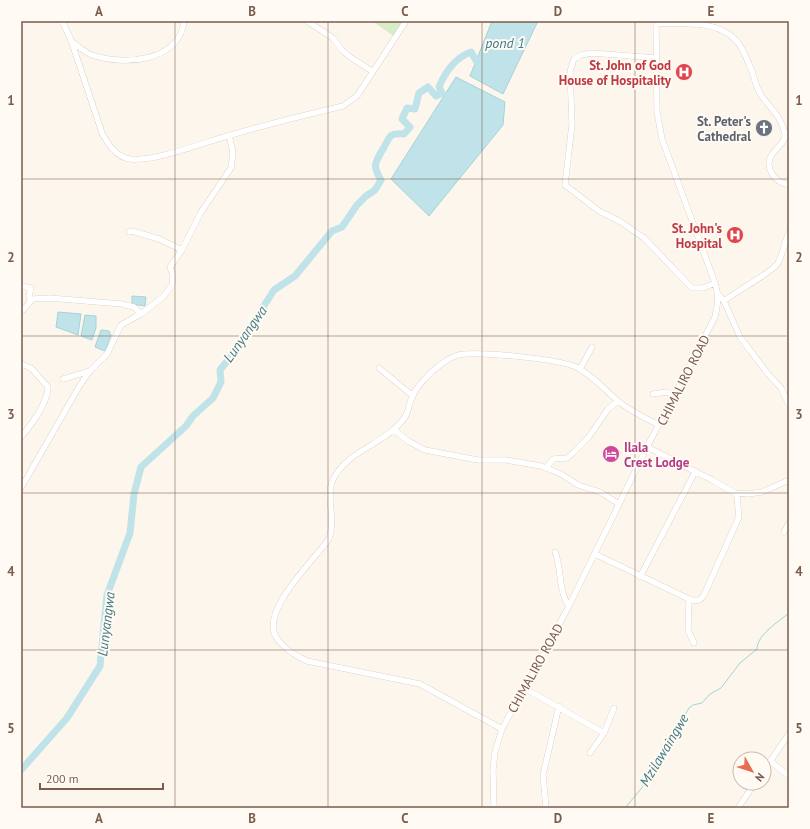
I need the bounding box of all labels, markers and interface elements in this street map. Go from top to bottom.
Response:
text: A [95,3,103,20]
text: B [248,3,256,20]
text: C [401,3,409,20]
text: D [554,3,562,20]
text: E [708,3,715,20]
water label: pond 1 [484,34,525,52]
place label: St. John of God House of Hospitality [559,57,672,89]
hospital icon: St. John of God House of Hospitality [674,62,694,82]
text: 1 [7,92,15,109]
text: 1 [795,92,803,109]
place label: St. Peter's Cathedral [697,113,752,145]
church icon: St. Peter's Cathedral [754,118,774,138]
place label: St. John's Hospital [672,220,723,252]
hospital icon: St. John's Hospital [725,225,745,245]
text: 2 [7,249,15,266]
text: 2 [795,249,803,266]
water label: Lunyangwa [219,302,271,366]
street label: CHIMALIRO ROAD [653,332,714,429]
text: 3 [7,406,15,423]
text: 3 [795,406,803,423]
place label: Ilala Crest Lodge [624,439,690,471]
hotel icon: Ilala Crest Lodge [601,444,621,464]
text: 4 [7,563,15,580]
text: 4 [795,563,803,580]
water label: Lunyangwa [93,591,119,657]
street label: CHIMALIRO ROAD [504,621,567,716]
water label: Mzilawaingwe [635,710,693,789]
text: 5 [7,720,15,737]
text: 5 [795,720,803,737]
north arrow [732,751,772,791]
scale bar [40,765,163,791]
text: N [752,770,767,785]
text: 200 m [46,771,79,786]
text: A [95,810,103,827]
text: B [248,810,256,827]
text: C [401,810,409,827]
text: D [554,810,562,827]
text: E [708,810,715,827]

